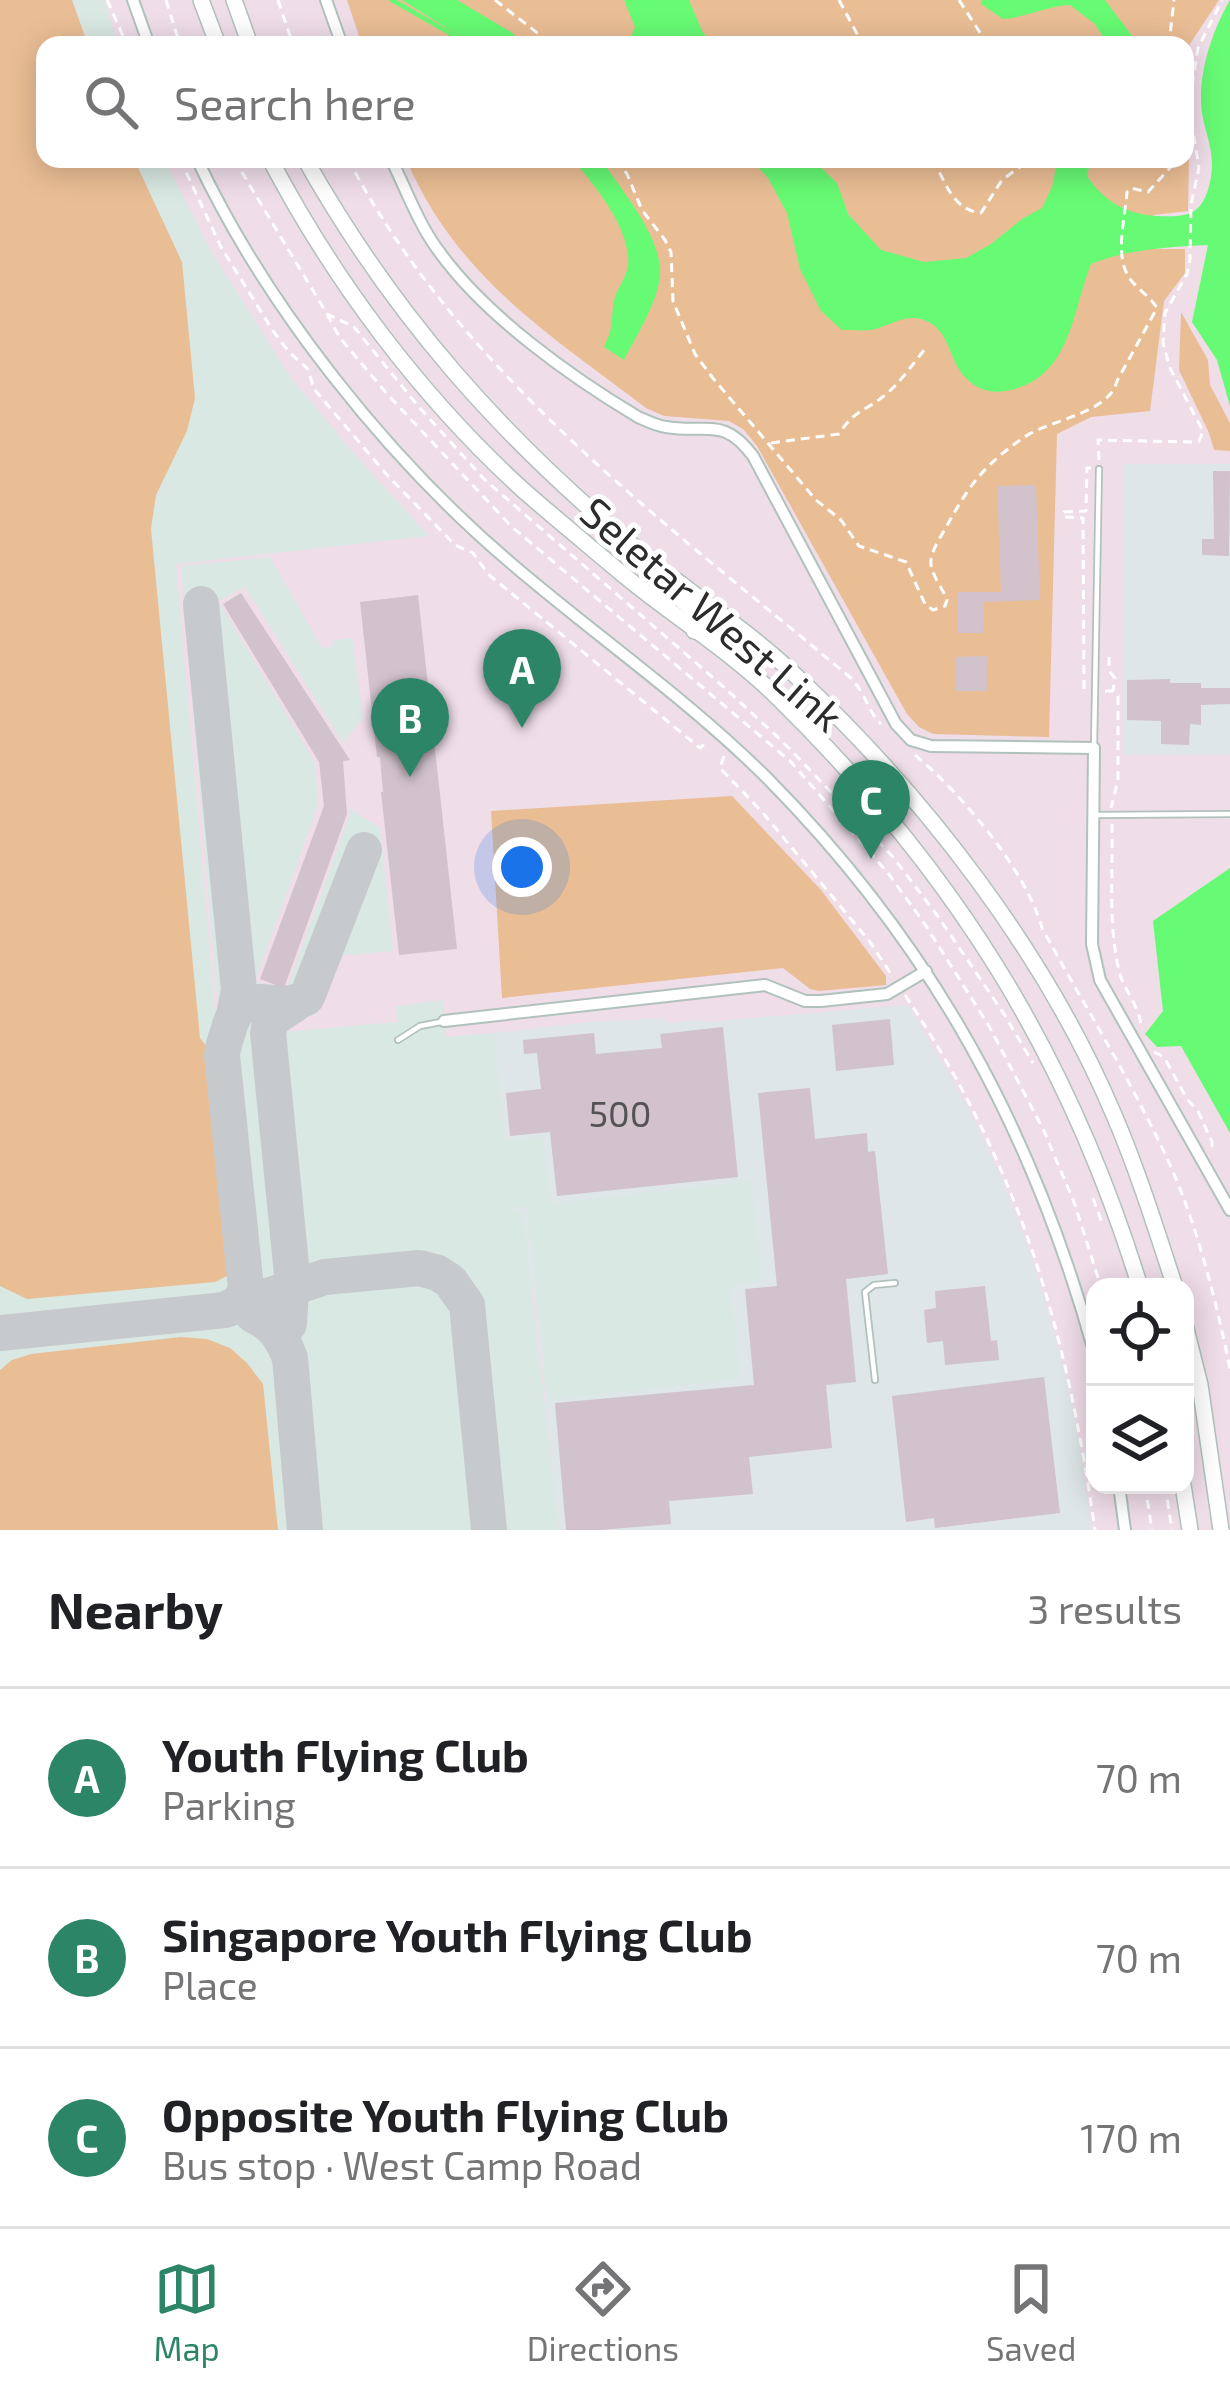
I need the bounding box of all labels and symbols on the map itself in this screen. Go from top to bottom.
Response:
street label: Seletar West Link [572,486,854,740]
pin: A [483,629,561,728]
pin: B [371,678,449,777]
pin: C [832,760,910,859]
your location [492,837,552,897]
house number: 500 [589,1091,651,1134]

